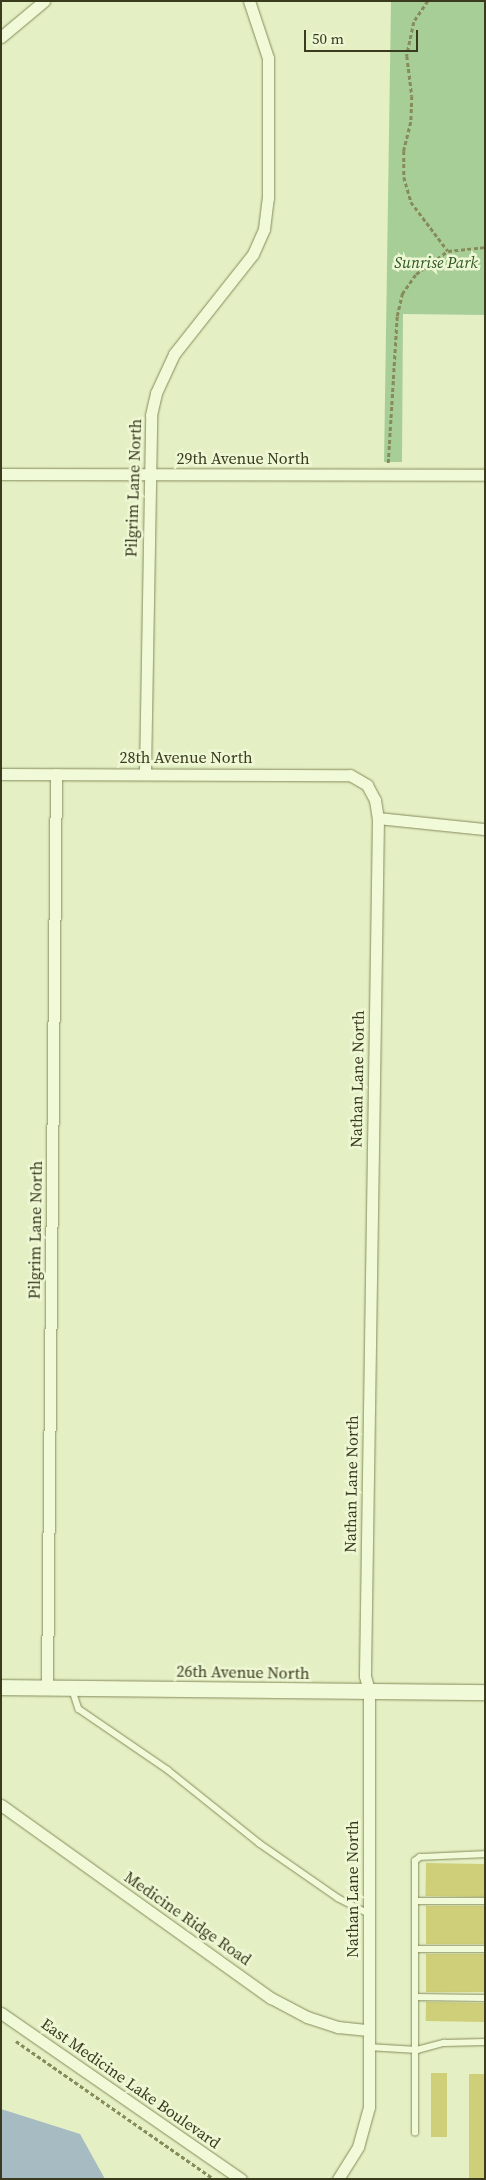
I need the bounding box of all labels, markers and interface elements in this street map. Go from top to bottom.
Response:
scale bar [306,20,420,52]
text: 50 m [312,28,344,49]
park label: Sunrise Park [394,252,478,272]
street label: Pilgrim Lane North [121,419,145,557]
street label: 29th Avenue North [176,448,310,468]
street label: 28th Avenue North [119,747,253,767]
street label: Nathan Lane North [346,1010,368,1148]
street label: Pilgrim Lane North [24,1161,46,1299]
street label: Nathan Lane North [340,1415,362,1553]
street label: 26th Avenue North [176,1661,310,1683]
street label: Nathan Lane North [342,1820,362,1958]
street label: Medicine Ridge Road [121,1867,255,1969]
street label: East Medicine Lake Boulevard [38,2014,224,2152]

